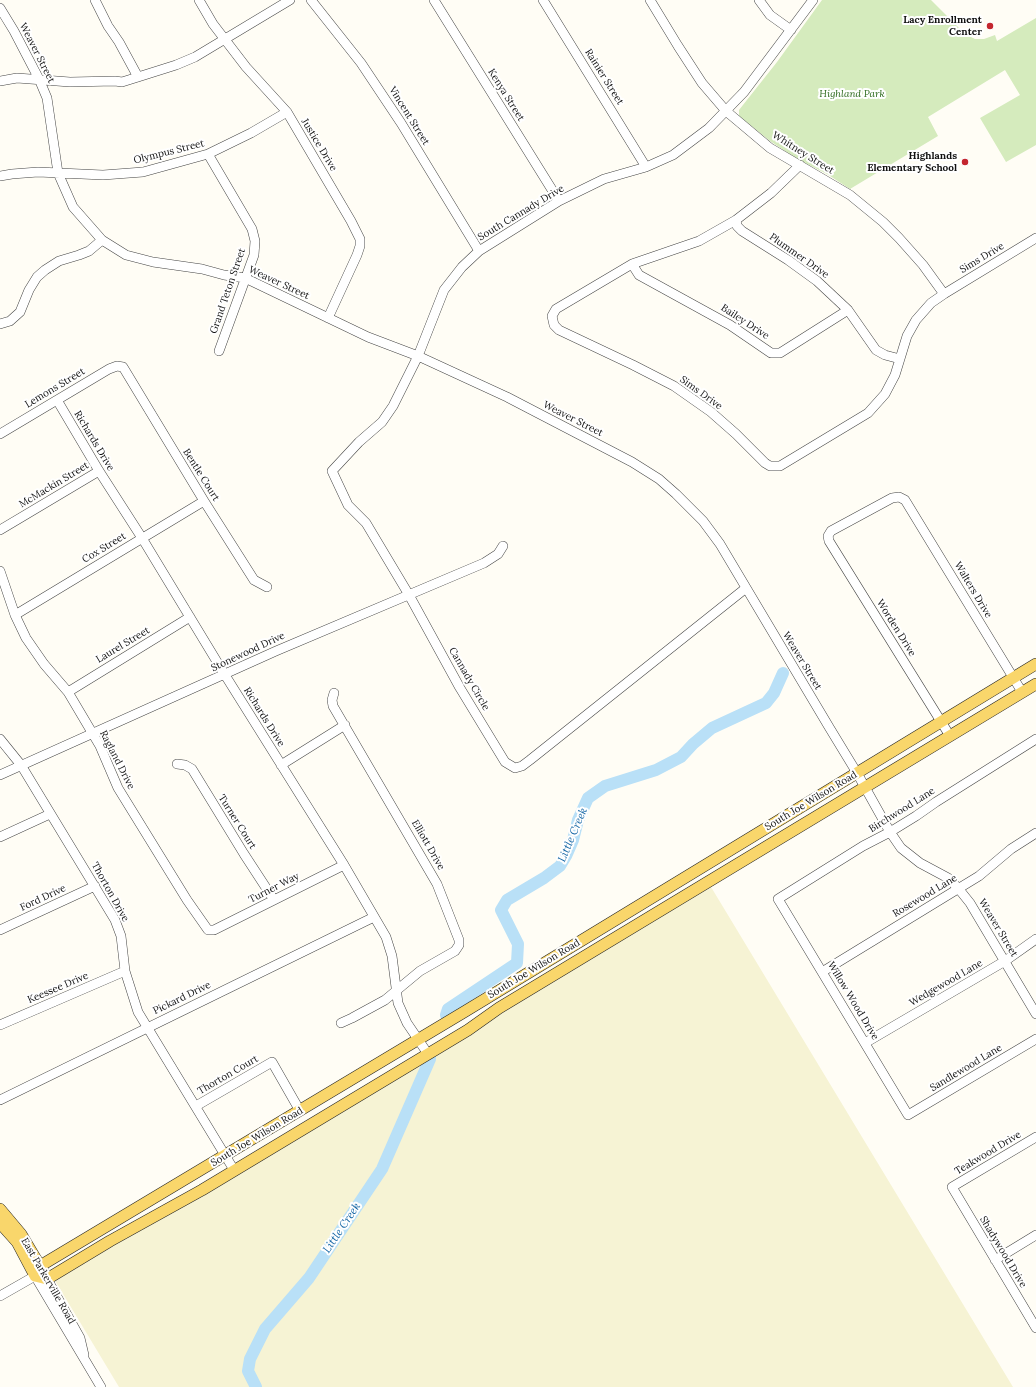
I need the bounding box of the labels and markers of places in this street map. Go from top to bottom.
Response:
place label: Lacy Enrollment Center [903,14,982,38]
marker: Lacy Enrollment Center [985,21,995,31]
place label: Highlands Elementary School [867,150,957,174]
marker: Highlands Elementary School [960,157,970,167]

